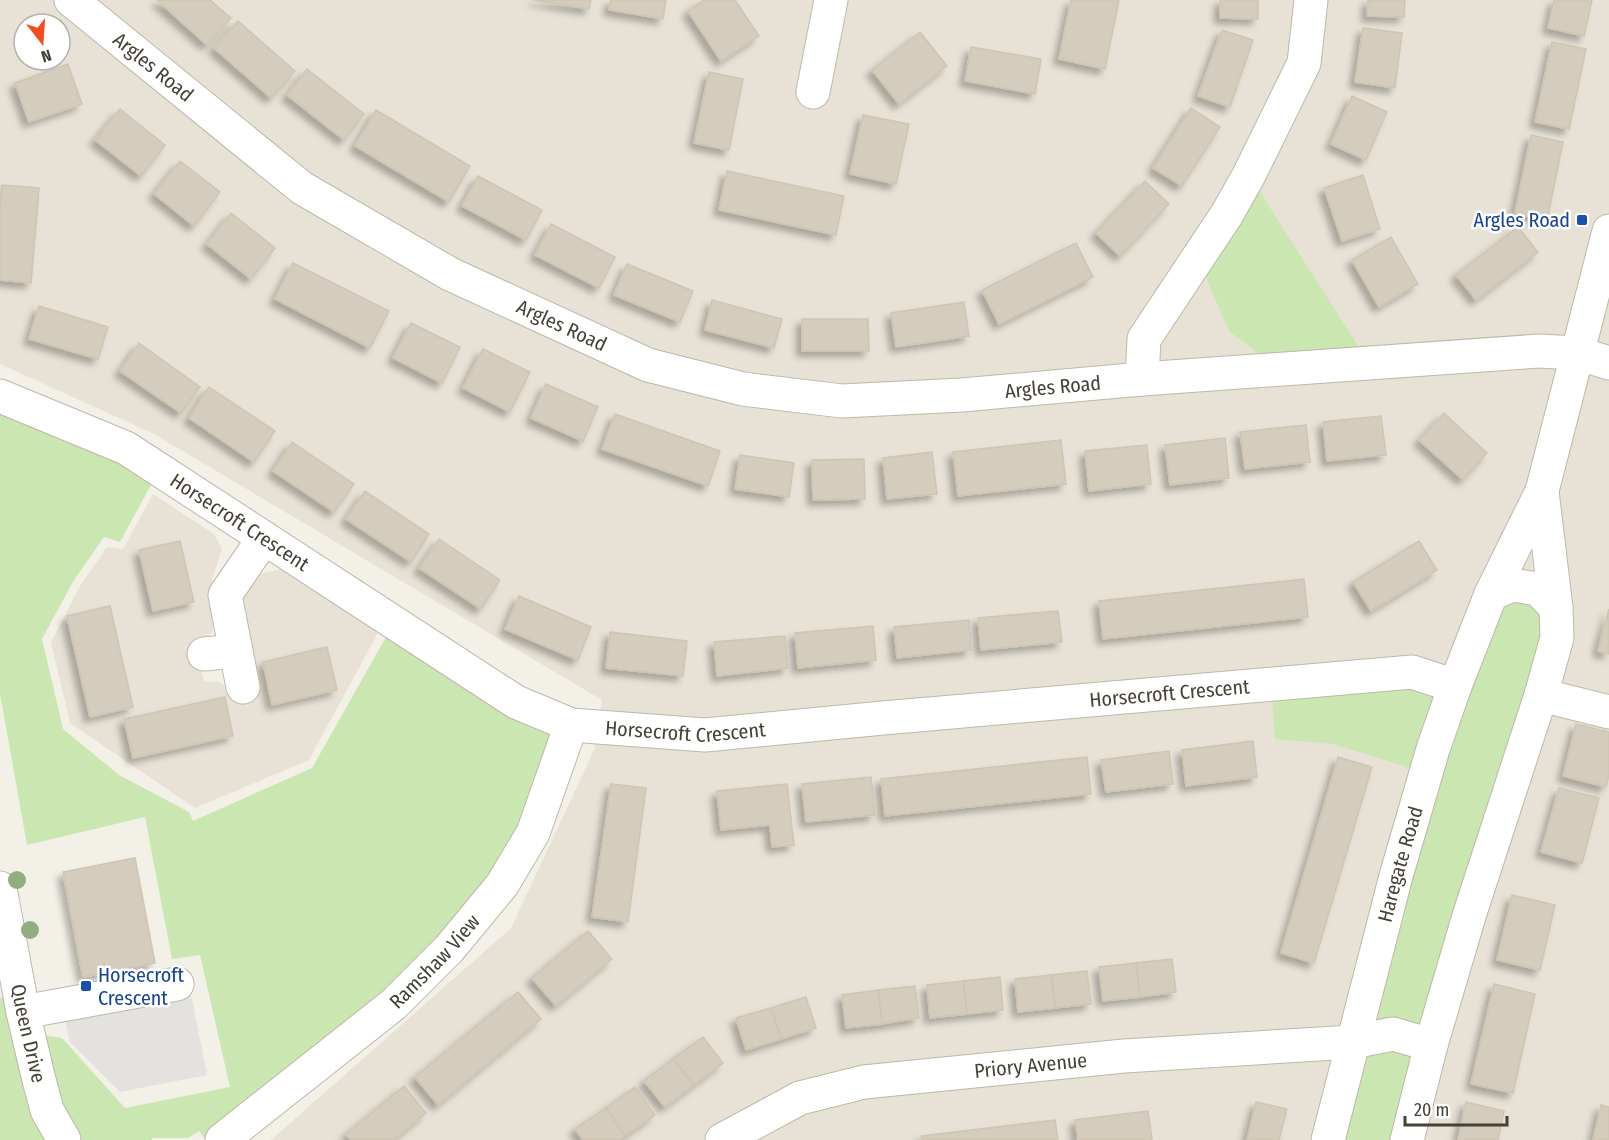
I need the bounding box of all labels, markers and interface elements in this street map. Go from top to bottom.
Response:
north arrow [12,12,72,72]
street label: Argles Road [108,27,198,107]
text: N [39,45,54,66]
place label: Argles Road [1474,208,1570,232]
marker: Argles Road [1575,213,1589,227]
street label: Argles Road [513,294,611,356]
street label: Argles Road [1004,371,1102,403]
street label: Horsecroft Crescent [166,468,314,576]
street label: Horsecroft Crescent [1088,674,1251,712]
street label: Horsecroft Crescent [604,716,767,747]
street label: Haregate Road [1373,803,1428,925]
street label: Ramshaw View [384,910,485,1014]
place label: Horsecroft Crescent [98,963,184,1010]
marker: Horsecroft Crescent [79,979,93,993]
street label: Queen Drive [6,982,51,1085]
street label: Priory Avenue [973,1048,1088,1083]
scale bar [1405,1089,1507,1127]
text: 20 m [1414,1099,1449,1121]

